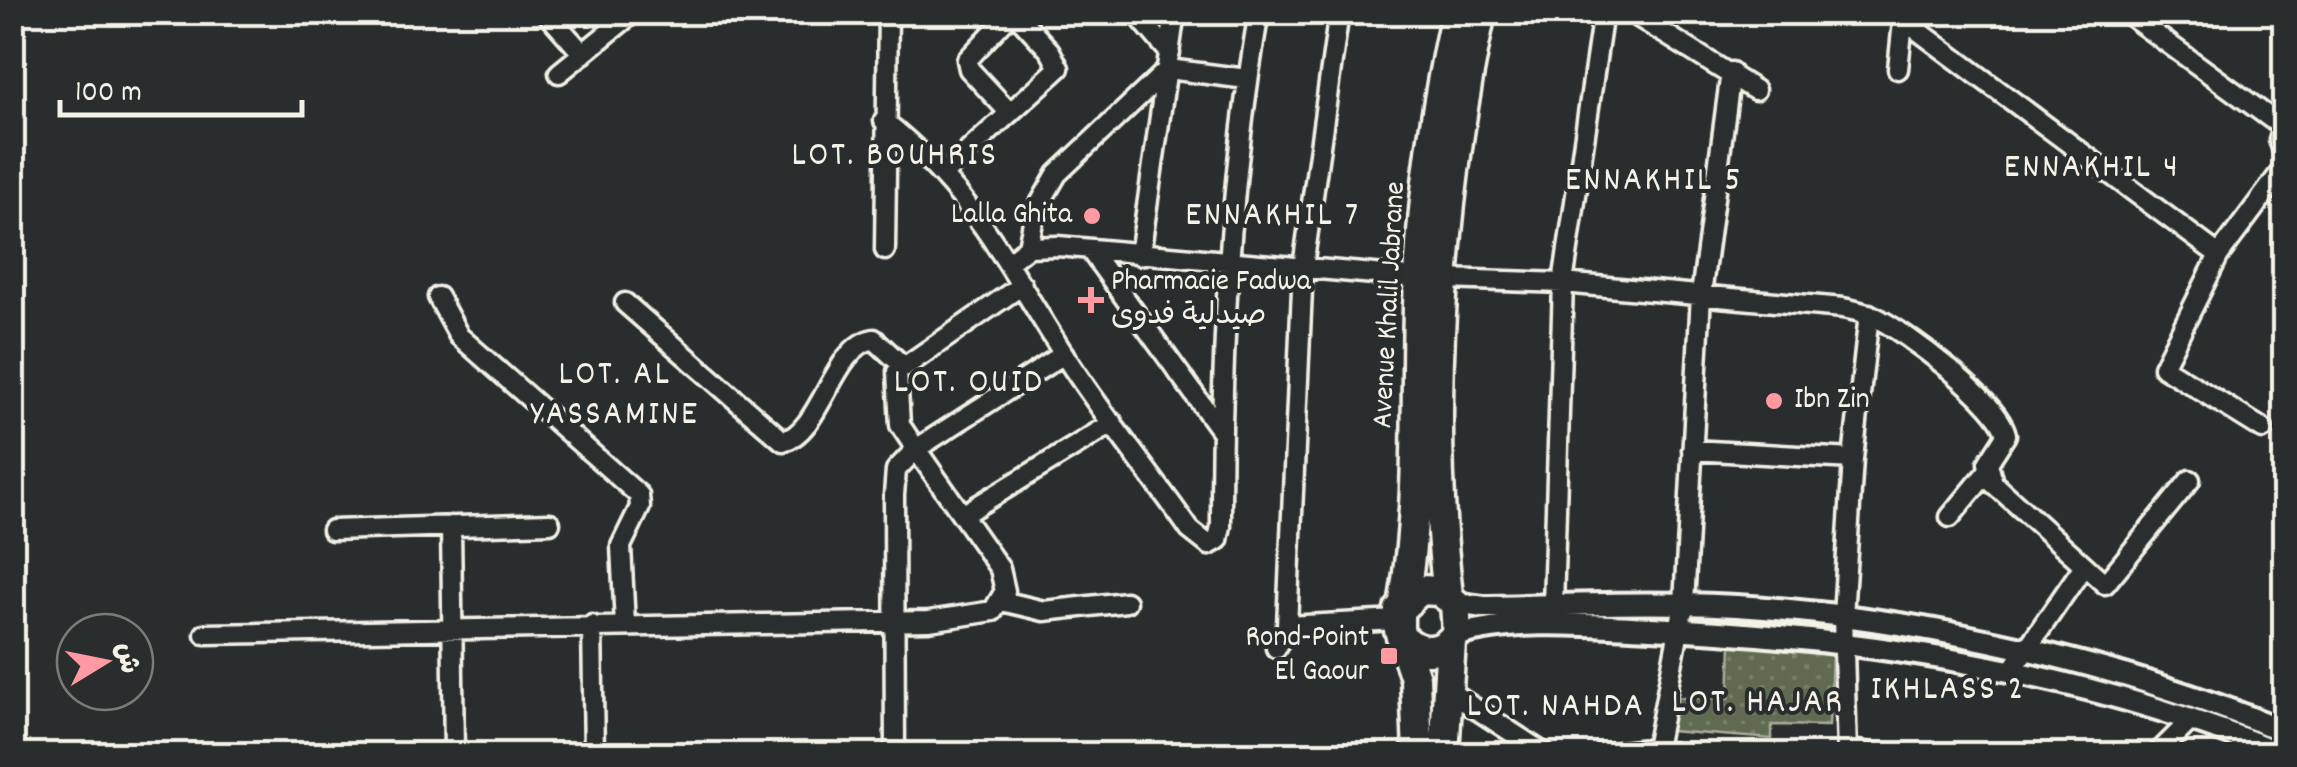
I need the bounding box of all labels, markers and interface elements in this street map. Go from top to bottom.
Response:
scale bar [60,55,302,117]
text: 100 m [75,73,142,116]
district label: LOT. BOUHRIS [791,132,999,182]
district label: ENNAKHIL 4 [2004,144,2180,194]
district label: ENNAKHIL 5 [1565,157,1743,207]
street label: Avenue Khalil Jabrane [1363,180,1419,430]
district label: ENNAKHIL 7 [1185,192,1361,242]
place label: Lalla Ghita [951,195,1073,238]
marker: Lalla Ghita [1081,205,1103,227]
place label: Pharmacie Fadwa صيدلية فدوى [1111,262,1312,339]
marker: Pharmacie Fadwa صيدلية فدوى [1080,289,1102,311]
district label: LOT. AL YASSAMINE [531,351,699,441]
district label: LOT. OUID [894,359,1044,409]
place label: Ibn Zin [1794,380,1870,423]
marker: Ibn Zin [1763,390,1785,412]
north arrow [55,612,155,712]
place label: Rond-Point El Gaour [1245,618,1369,695]
text: ش [102,640,147,677]
marker: Rond-Point El Gaour [1378,645,1400,667]
district label: IKHLASS 2 [1870,666,2026,716]
district label: LOT. HAJAR [1671,679,1845,729]
district label: LOT. NAHDA [1467,683,1645,733]

